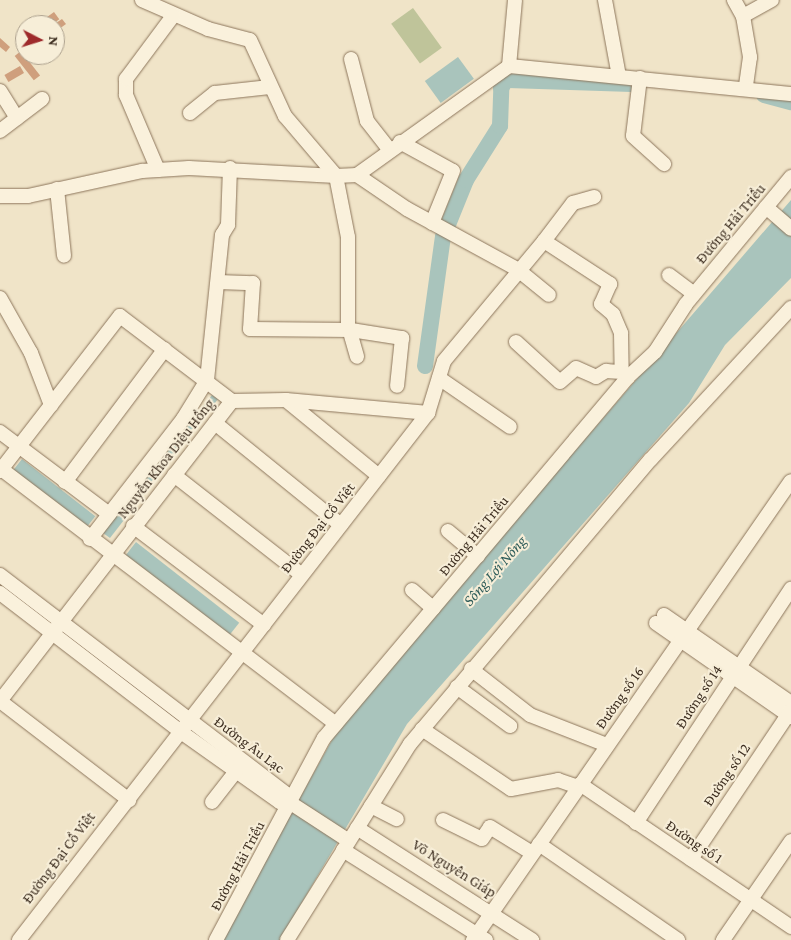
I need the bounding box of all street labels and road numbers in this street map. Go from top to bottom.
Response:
street label: Đường Hải Triều [692,180,770,268]
street label: Nguyễn Khoa Diệu Hồng [114,396,218,522]
street label: Đường Đại Cồ Việt [277,479,359,577]
street label: Đường Hải Triều [435,492,513,580]
street label: Đường số 14 [672,662,726,732]
street label: Đường số 16 [592,663,648,733]
street label: Đường Âu Lạc [210,713,288,777]
street label: Đường số 12 [699,740,755,810]
street label: Đường Đại Cồ Việt [19,809,99,907]
street label: Đường số 1 [662,816,726,868]
street label: Đường Hải Triều [207,818,269,914]
street label: Võ Nguyên Giáp [409,836,499,902]

